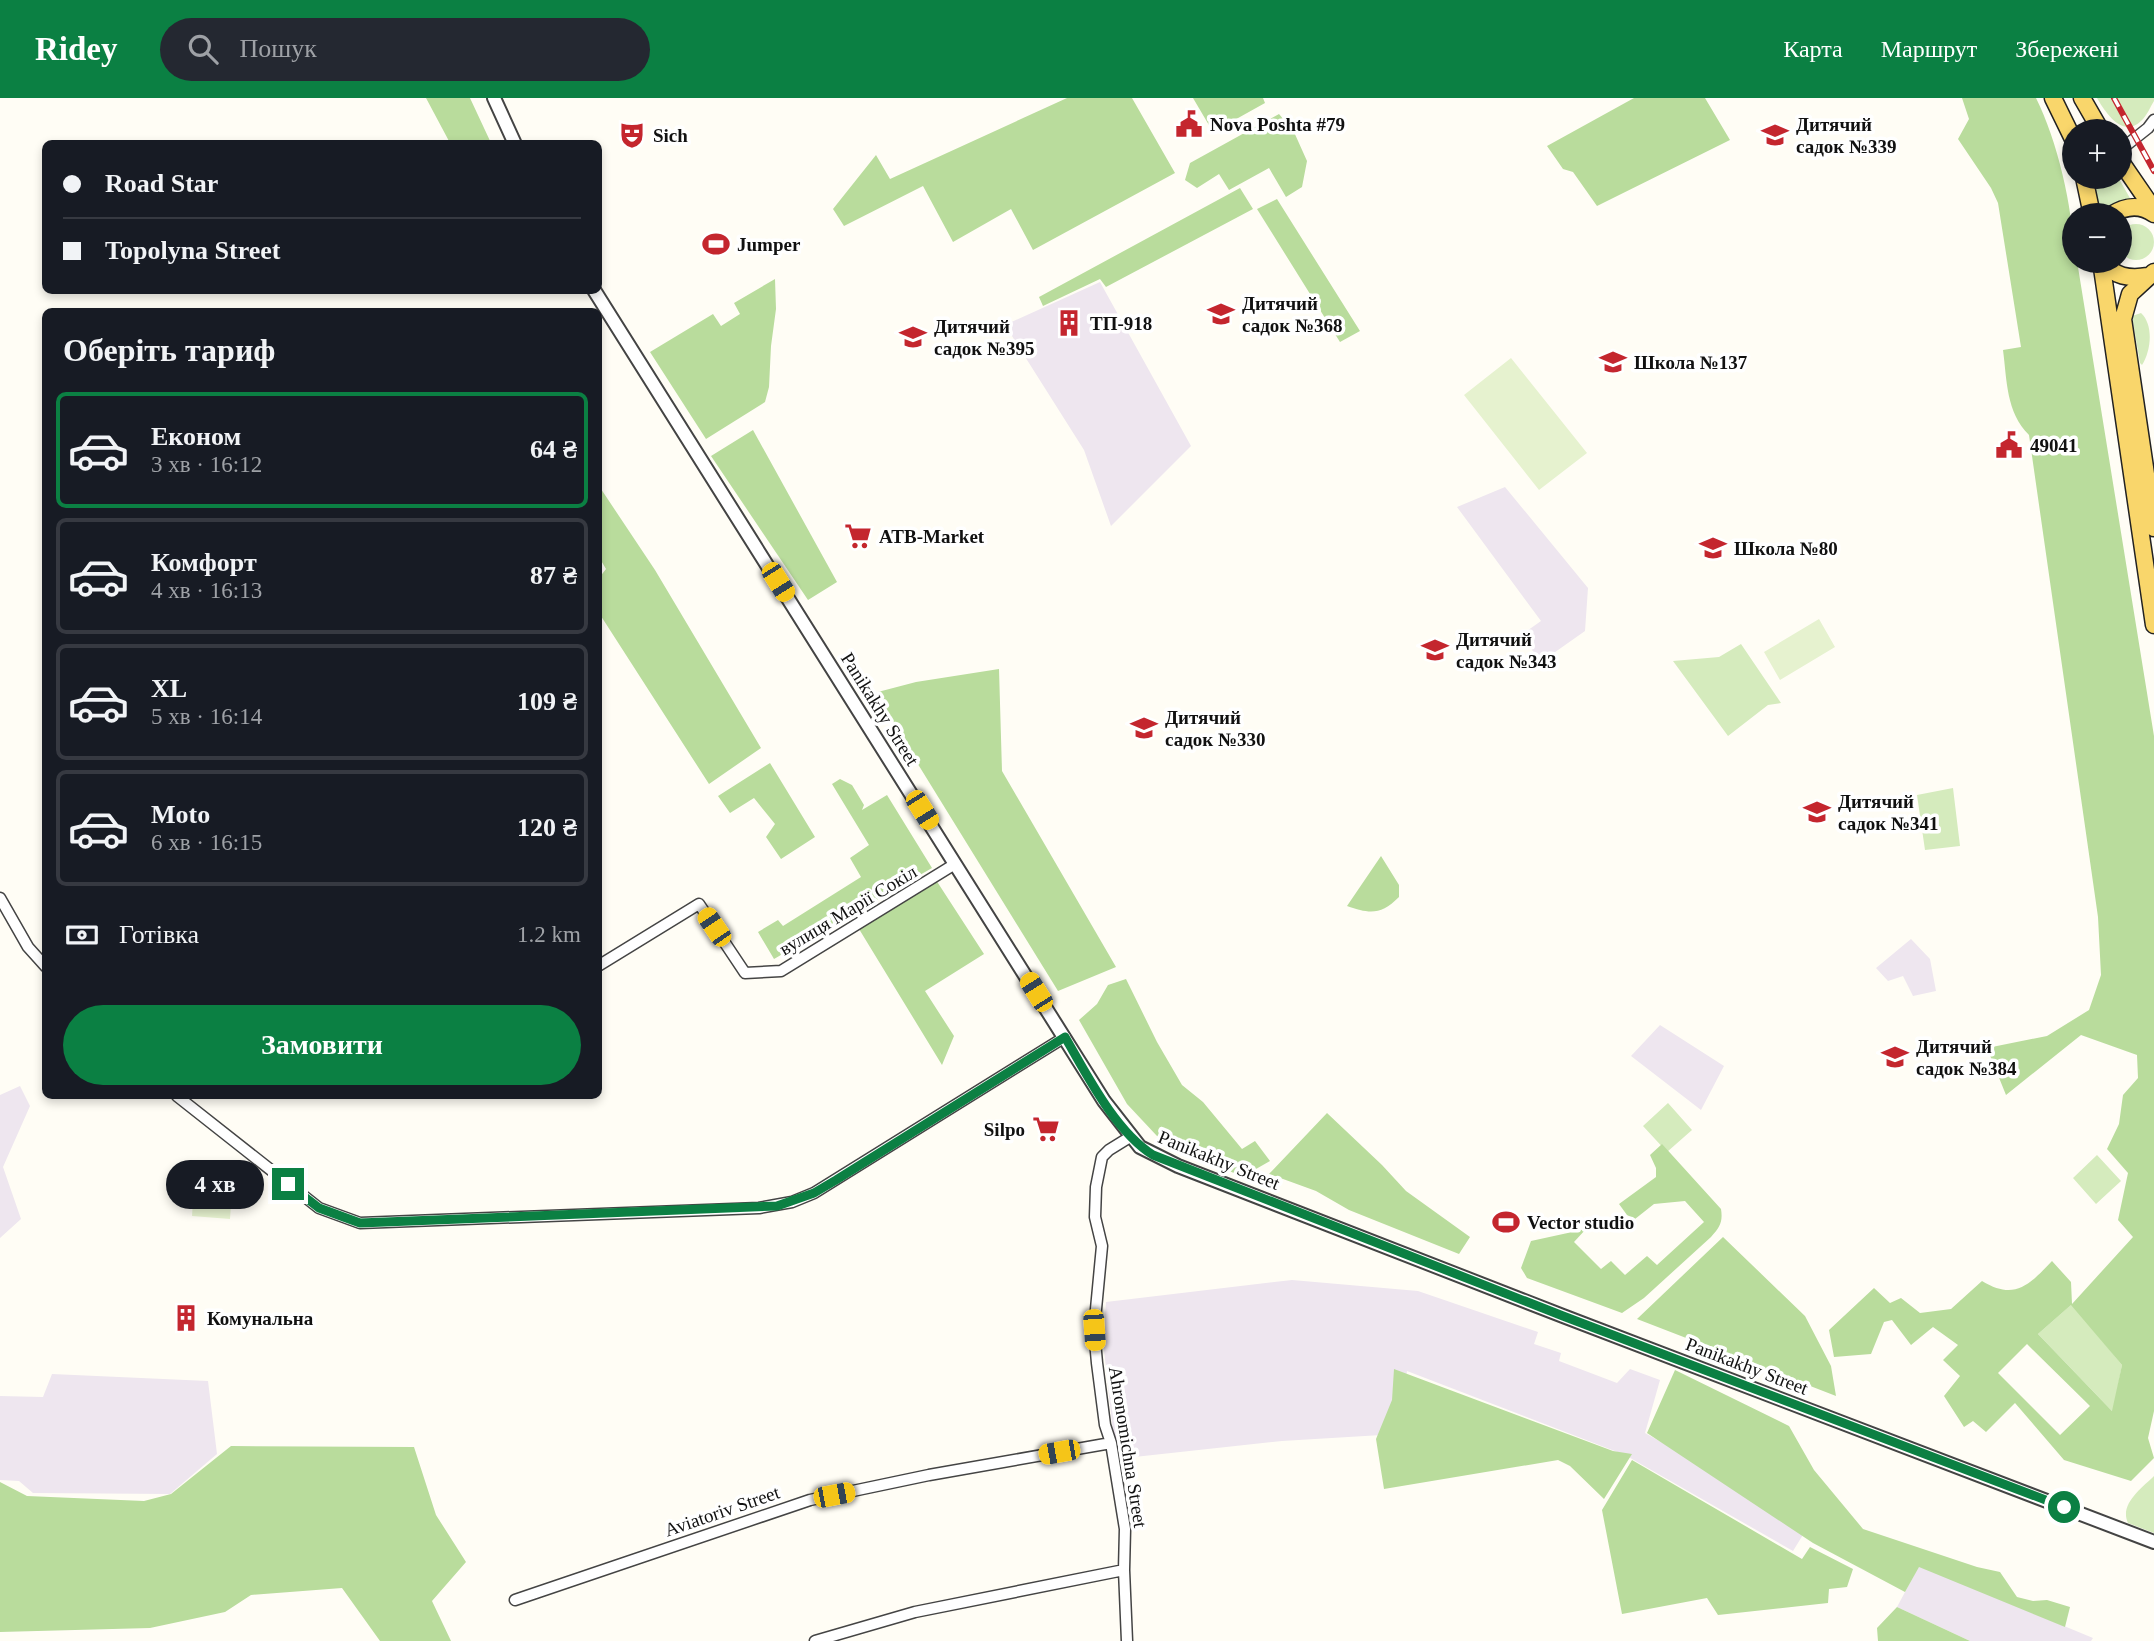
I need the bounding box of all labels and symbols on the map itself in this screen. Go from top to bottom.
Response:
public building icon: Nova Poshta #79 [1174,109,1204,139]
place label: Nova Poshta #79 [1210,114,1345,135]
place label: Дитячий садок №339 [1796,114,1897,157]
theatre icon: Sich [617,120,647,150]
school or university icon: Дитячий садок №339 [1760,120,1790,150]
place label: Sich [653,125,688,146]
sports icon: Jumper [701,229,731,259]
place label: Jumper [737,234,801,255]
place label: Дитячий садок №368 [1242,293,1343,336]
school or university icon: Дитячий садок №368 [1206,299,1236,329]
building icon: ТП-918 [1054,308,1084,338]
place label: ТП-918 [1090,313,1152,334]
place label: Дитячий садок №395 [934,316,1035,359]
school or university icon: Дитячий садок №395 [898,322,928,352]
school or university icon: Школа №137 [1598,347,1628,377]
place label: Школа №137 [1634,352,1748,373]
public building icon: 49041 [1994,430,2024,460]
place label: 49041 [2030,435,2078,456]
supermarket icon: ATB-Market [843,521,873,551]
place label: ATB-Market [879,526,985,547]
school or university icon: Школа №80 [1698,533,1728,563]
place label: Школа №80 [1734,538,1838,559]
car [758,559,799,605]
place label: Дитячий садок №343 [1456,629,1557,672]
school or university icon: Дитячий садок №343 [1420,635,1450,665]
street label: Panikakhy Street [837,649,924,770]
place label: Дитячий садок №330 [1165,707,1266,750]
school or university icon: Дитячий садок №330 [1129,713,1159,743]
car [902,787,943,833]
place label: Дитячий садок №341 [1838,791,1939,834]
school or university icon: Дитячий садок №341 [1802,797,1832,827]
street label: вулиця Марії Сокіл [775,860,921,959]
car [694,904,735,950]
car [1016,969,1057,1015]
place label: Дитячий садок №384 [1916,1036,2017,1079]
school or university icon: Дитячий садок №384 [1880,1042,1910,1072]
supermarket icon: Silpo [1031,1114,1061,1144]
place label: Silpo [984,1119,1025,1140]
street label: Panikakhy Street [1155,1126,1284,1194]
callout: 4 хв [166,1160,264,1208]
route end [272,1168,304,1200]
sports icon: Vector studio [1491,1207,1521,1237]
place label: Vector studio [1527,1212,1634,1233]
building icon: Комунальна [171,1303,201,1333]
place label: Комунальна [207,1308,314,1329]
car [1083,1308,1106,1352]
street label: Panikakhy Street [1683,1333,1812,1399]
street label: Ahronomichna Street [1105,1365,1151,1530]
car [1037,1438,1082,1466]
street label: Aviatoriv Street [662,1481,783,1541]
car [812,1481,857,1509]
route start [2048,1491,2080,1523]

